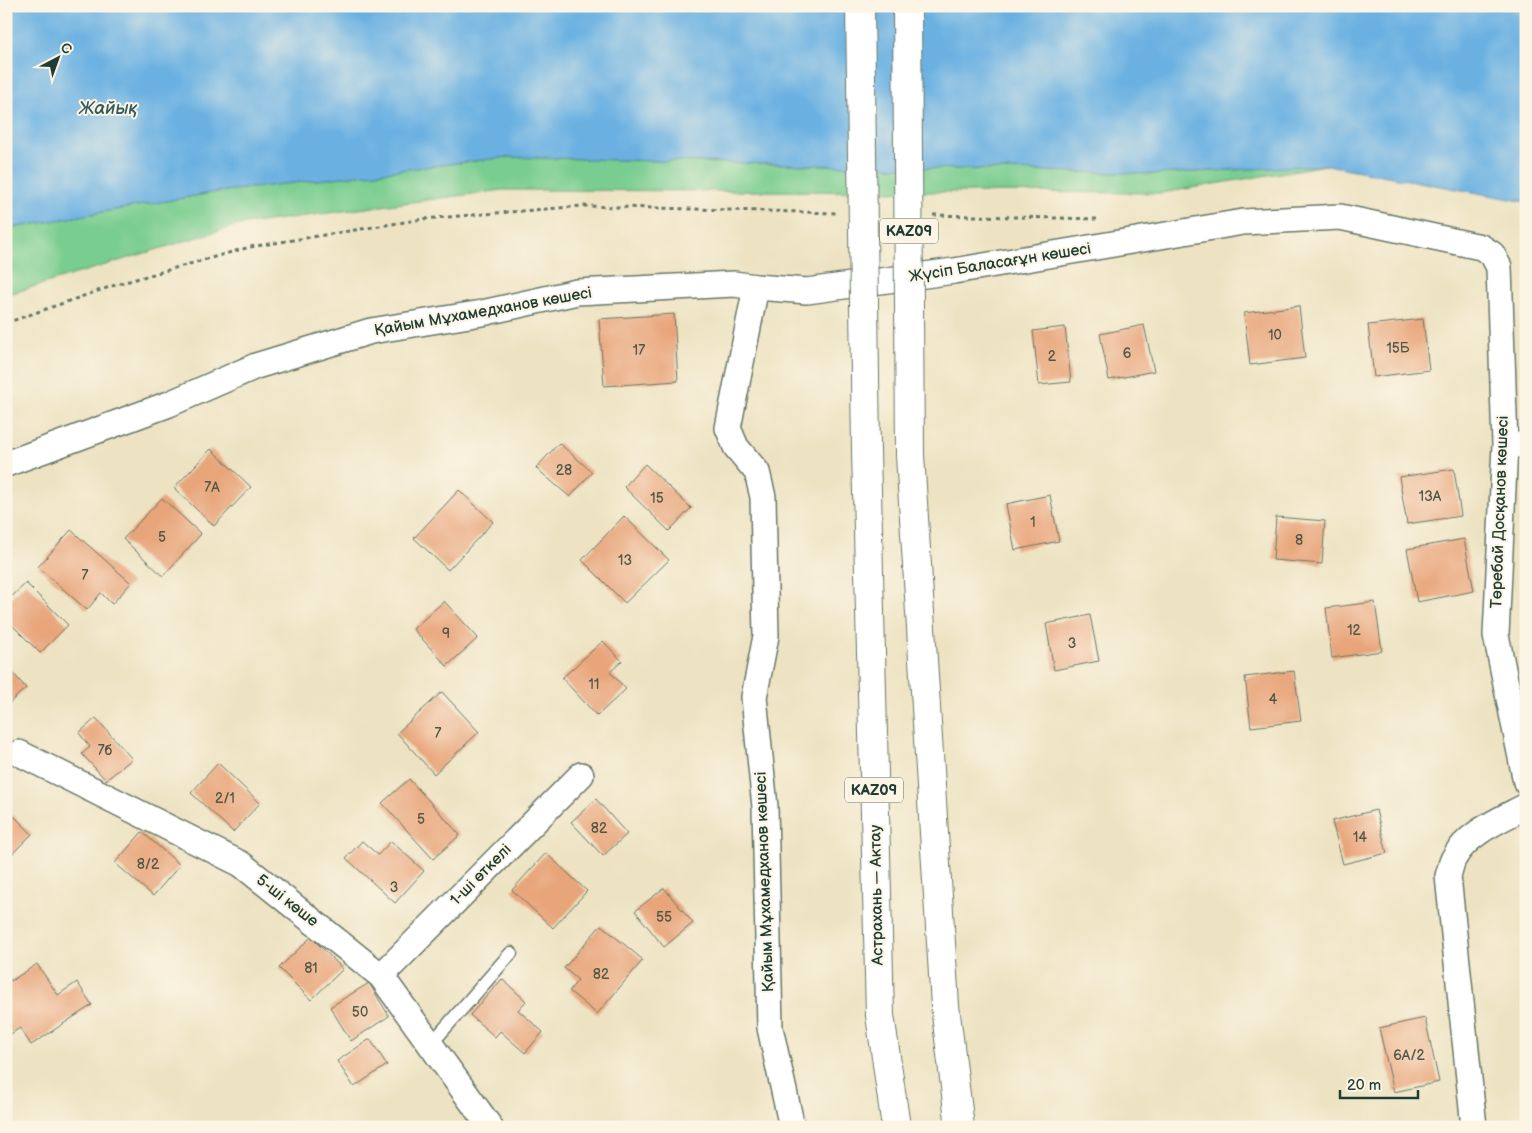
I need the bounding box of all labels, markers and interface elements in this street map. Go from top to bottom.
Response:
north arrow [32,32,82,82]
text: С [57,39,76,58]
water label: Жайық [78,98,138,119]
road number: KAZ09 [880,218,938,244]
street label: Жүсіп Баласағұн көшесі [908,239,1092,287]
street label: Қайым Мұхамедханов көшесi [373,283,593,341]
house number: 10 [1268,327,1282,344]
house number: 15Б [1386,340,1410,357]
house number: 17 [633,342,645,359]
house number: 6 [1123,345,1132,362]
house number: 2 [1048,348,1057,365]
street label: Төребай Досқанов көшесі [1487,415,1513,609]
house number: 28 [556,462,572,479]
house number: 7А [204,479,220,496]
house number: 13А [1419,488,1442,505]
house number: 15 [650,490,664,507]
house number: 1 [1030,514,1036,531]
house number: 5 [158,529,166,546]
house number: 8 [1295,532,1303,549]
house number: 13 [618,552,632,569]
house number: 7 [82,567,89,584]
house number: 12 [1347,622,1362,639]
house number: 9 [442,625,450,642]
house number: 3 [1068,635,1076,652]
house number: 11 [589,676,599,693]
house number: 4 [1269,691,1278,708]
house number: 7 [435,725,442,742]
house number: 7б [98,742,113,759]
street label: Қайым Мұхамедханов көшесi [752,771,778,993]
road number: KAZ09 [845,778,903,802]
house number: 2/1 [215,790,235,807]
house number: 5 [417,811,425,828]
house number: 82 [591,820,608,837]
street label: Астрахань — Актау [866,824,888,966]
house number: 14 [1353,829,1367,846]
street label: 1-ші өткелі [446,840,516,910]
house number: 8/2 [137,856,160,873]
street label: 5-шi көше [252,871,322,931]
house number: 3 [390,879,398,896]
house number: 55 [656,909,672,926]
house number: 81 [304,960,318,977]
house number: 82 [593,966,610,983]
house number: 50 [352,1004,368,1021]
house number: 6А/2 [1393,1047,1426,1064]
scale bar [1340,1068,1417,1100]
text: 20 m [1347,1076,1381,1095]

